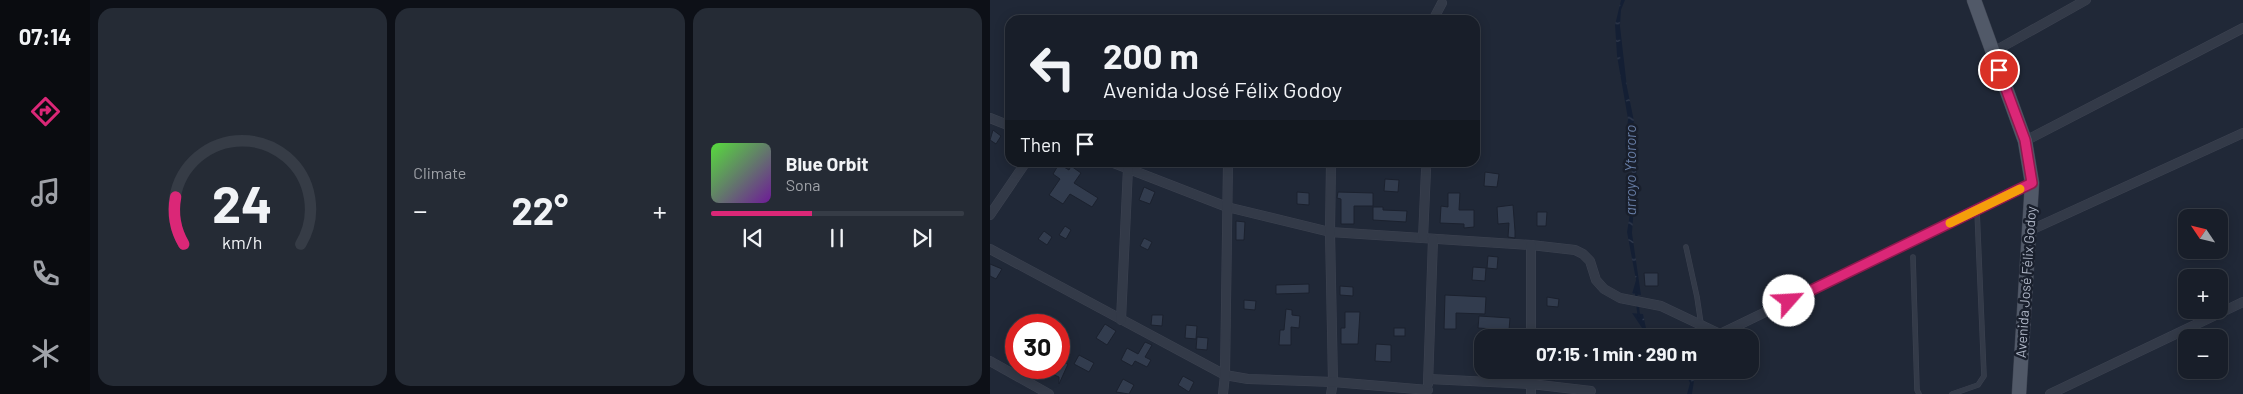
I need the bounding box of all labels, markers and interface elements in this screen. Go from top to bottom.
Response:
text: 07:14 [19,23,71,49]
text: 200 m [1103,34,1199,76]
icon: left [1020,35,1085,100]
pin [1978,49,2020,91]
icon: arrive [1985,56,2013,84]
text: Avenida José Félix Godoy [1103,76,1342,102]
icon: directions [28,94,63,129]
water label: arroyo Ytororo [1621,125,1639,215]
icon: arrive [1071,130,1099,158]
text: Then [1020,133,1061,156]
text: Blue Orbit [786,152,869,175]
text: Climate [413,163,466,182]
text: 24 [212,171,273,233]
icon: music [28,175,63,210]
text: Sona [786,175,821,194]
text: 22° [512,187,568,233]
text: − [413,193,427,227]
text: + [653,193,667,227]
street label: Avenida José Félix Godoy [2012,205,2039,358]
north arrow [2178,209,2228,259]
map controls [2178,209,2228,379]
icon: previous [739,224,767,252]
icon: pause [823,224,851,252]
icon: next [908,224,936,252]
text: km/h [222,231,263,253]
icon: phone [28,256,63,291]
button: + [2178,269,2228,319]
position arrow [1762,274,1814,326]
speed limit sign: 30 [1005,314,1070,379]
button: − [2178,329,2228,379]
icon: climate [28,336,63,371]
text: 07:15 · 1 min · 290 m [1536,342,1697,365]

